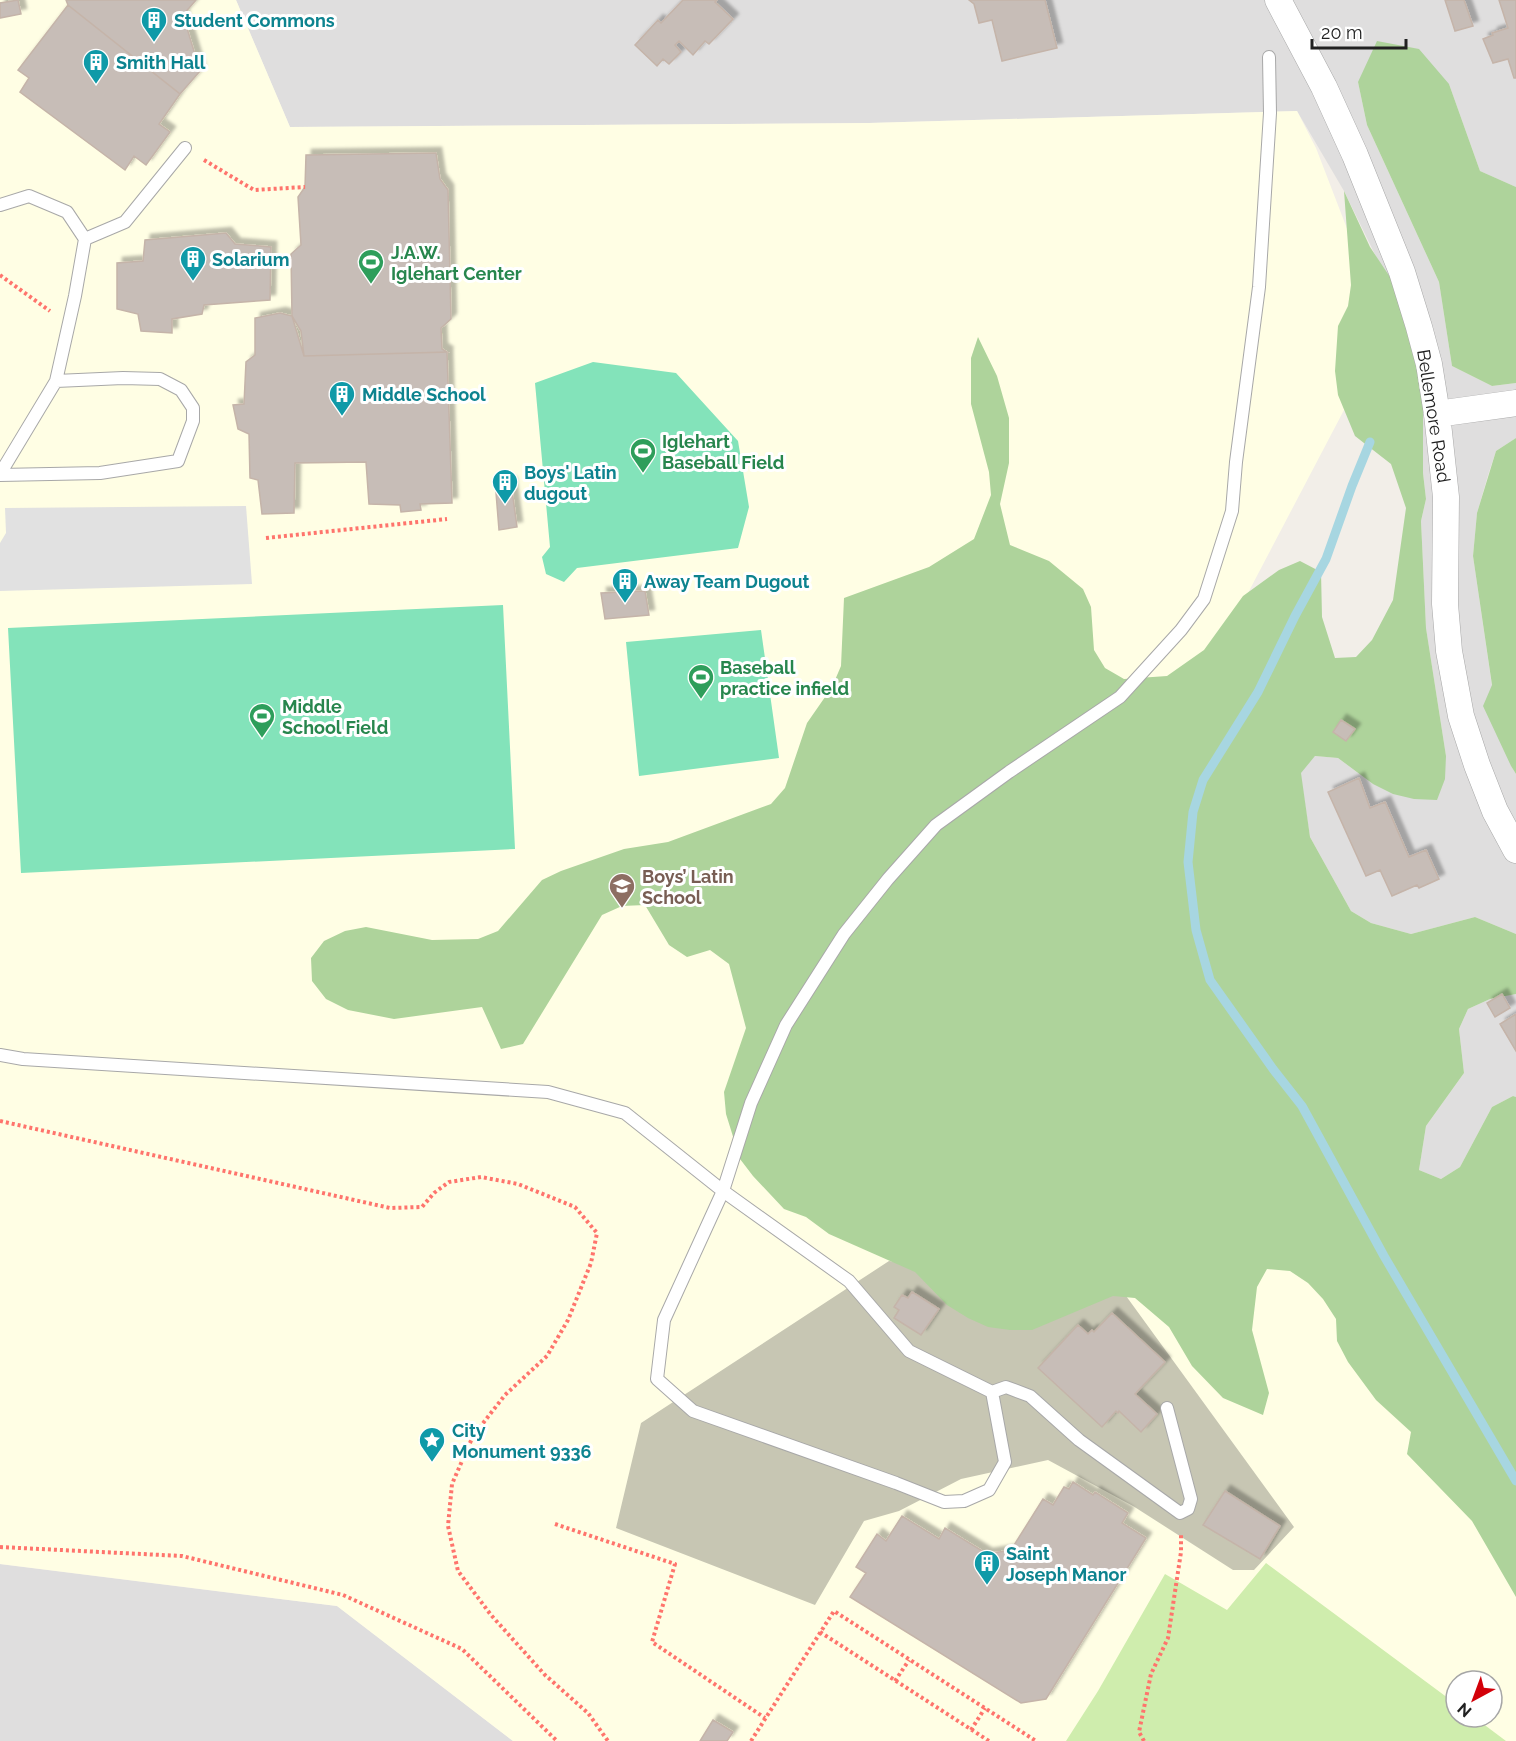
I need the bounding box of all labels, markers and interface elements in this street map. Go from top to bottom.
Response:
building icon: Student Commons [139,5,169,43]
place label: Student Commons [174,10,335,31]
scale bar [1312,12,1406,50]
text: 20 m [1321,22,1363,43]
building icon: Smith Hall [81,47,111,85]
place label: Smith Hall [116,52,206,73]
place label: J.A.W. Iglehart Center [391,242,522,284]
building icon: Solarium [178,244,208,282]
sports icon: J.A.W. Iglehart Center [356,247,386,285]
place label: Solarium [212,249,289,270]
street label: Bellemore Road [1413,348,1455,484]
building icon: Middle School [327,379,357,417]
place label: Middle School [362,384,486,405]
place label: Iglehart Baseball Field [662,431,784,473]
sports icon: Iglehart Baseball Field [628,436,658,474]
place label: Boys' Latin dugout [524,462,617,504]
building icon: Boys' Latin dugout [490,467,520,505]
building icon: Away Team Dugout [610,566,640,604]
place label: Away Team Dugout [644,571,809,592]
place label: Baseball practice infield [720,657,849,699]
sports icon: Baseball practice infield [686,662,716,700]
place label: Middle School Field [282,696,388,738]
sports icon: Middle School Field [247,701,277,739]
place label: Boys’ Latin School [642,866,734,908]
school or university icon: Boys’ Latin School [607,871,637,909]
place label: City Monument 9336 [452,1420,592,1462]
place icon: City Monument 9336 [417,1425,447,1463]
place label: Saint Joseph Manor [1006,1543,1126,1585]
building icon: Saint Joseph Manor [972,1548,1002,1586]
north arrow [1444,1669,1504,1729]
text: N [1454,1699,1475,1721]

